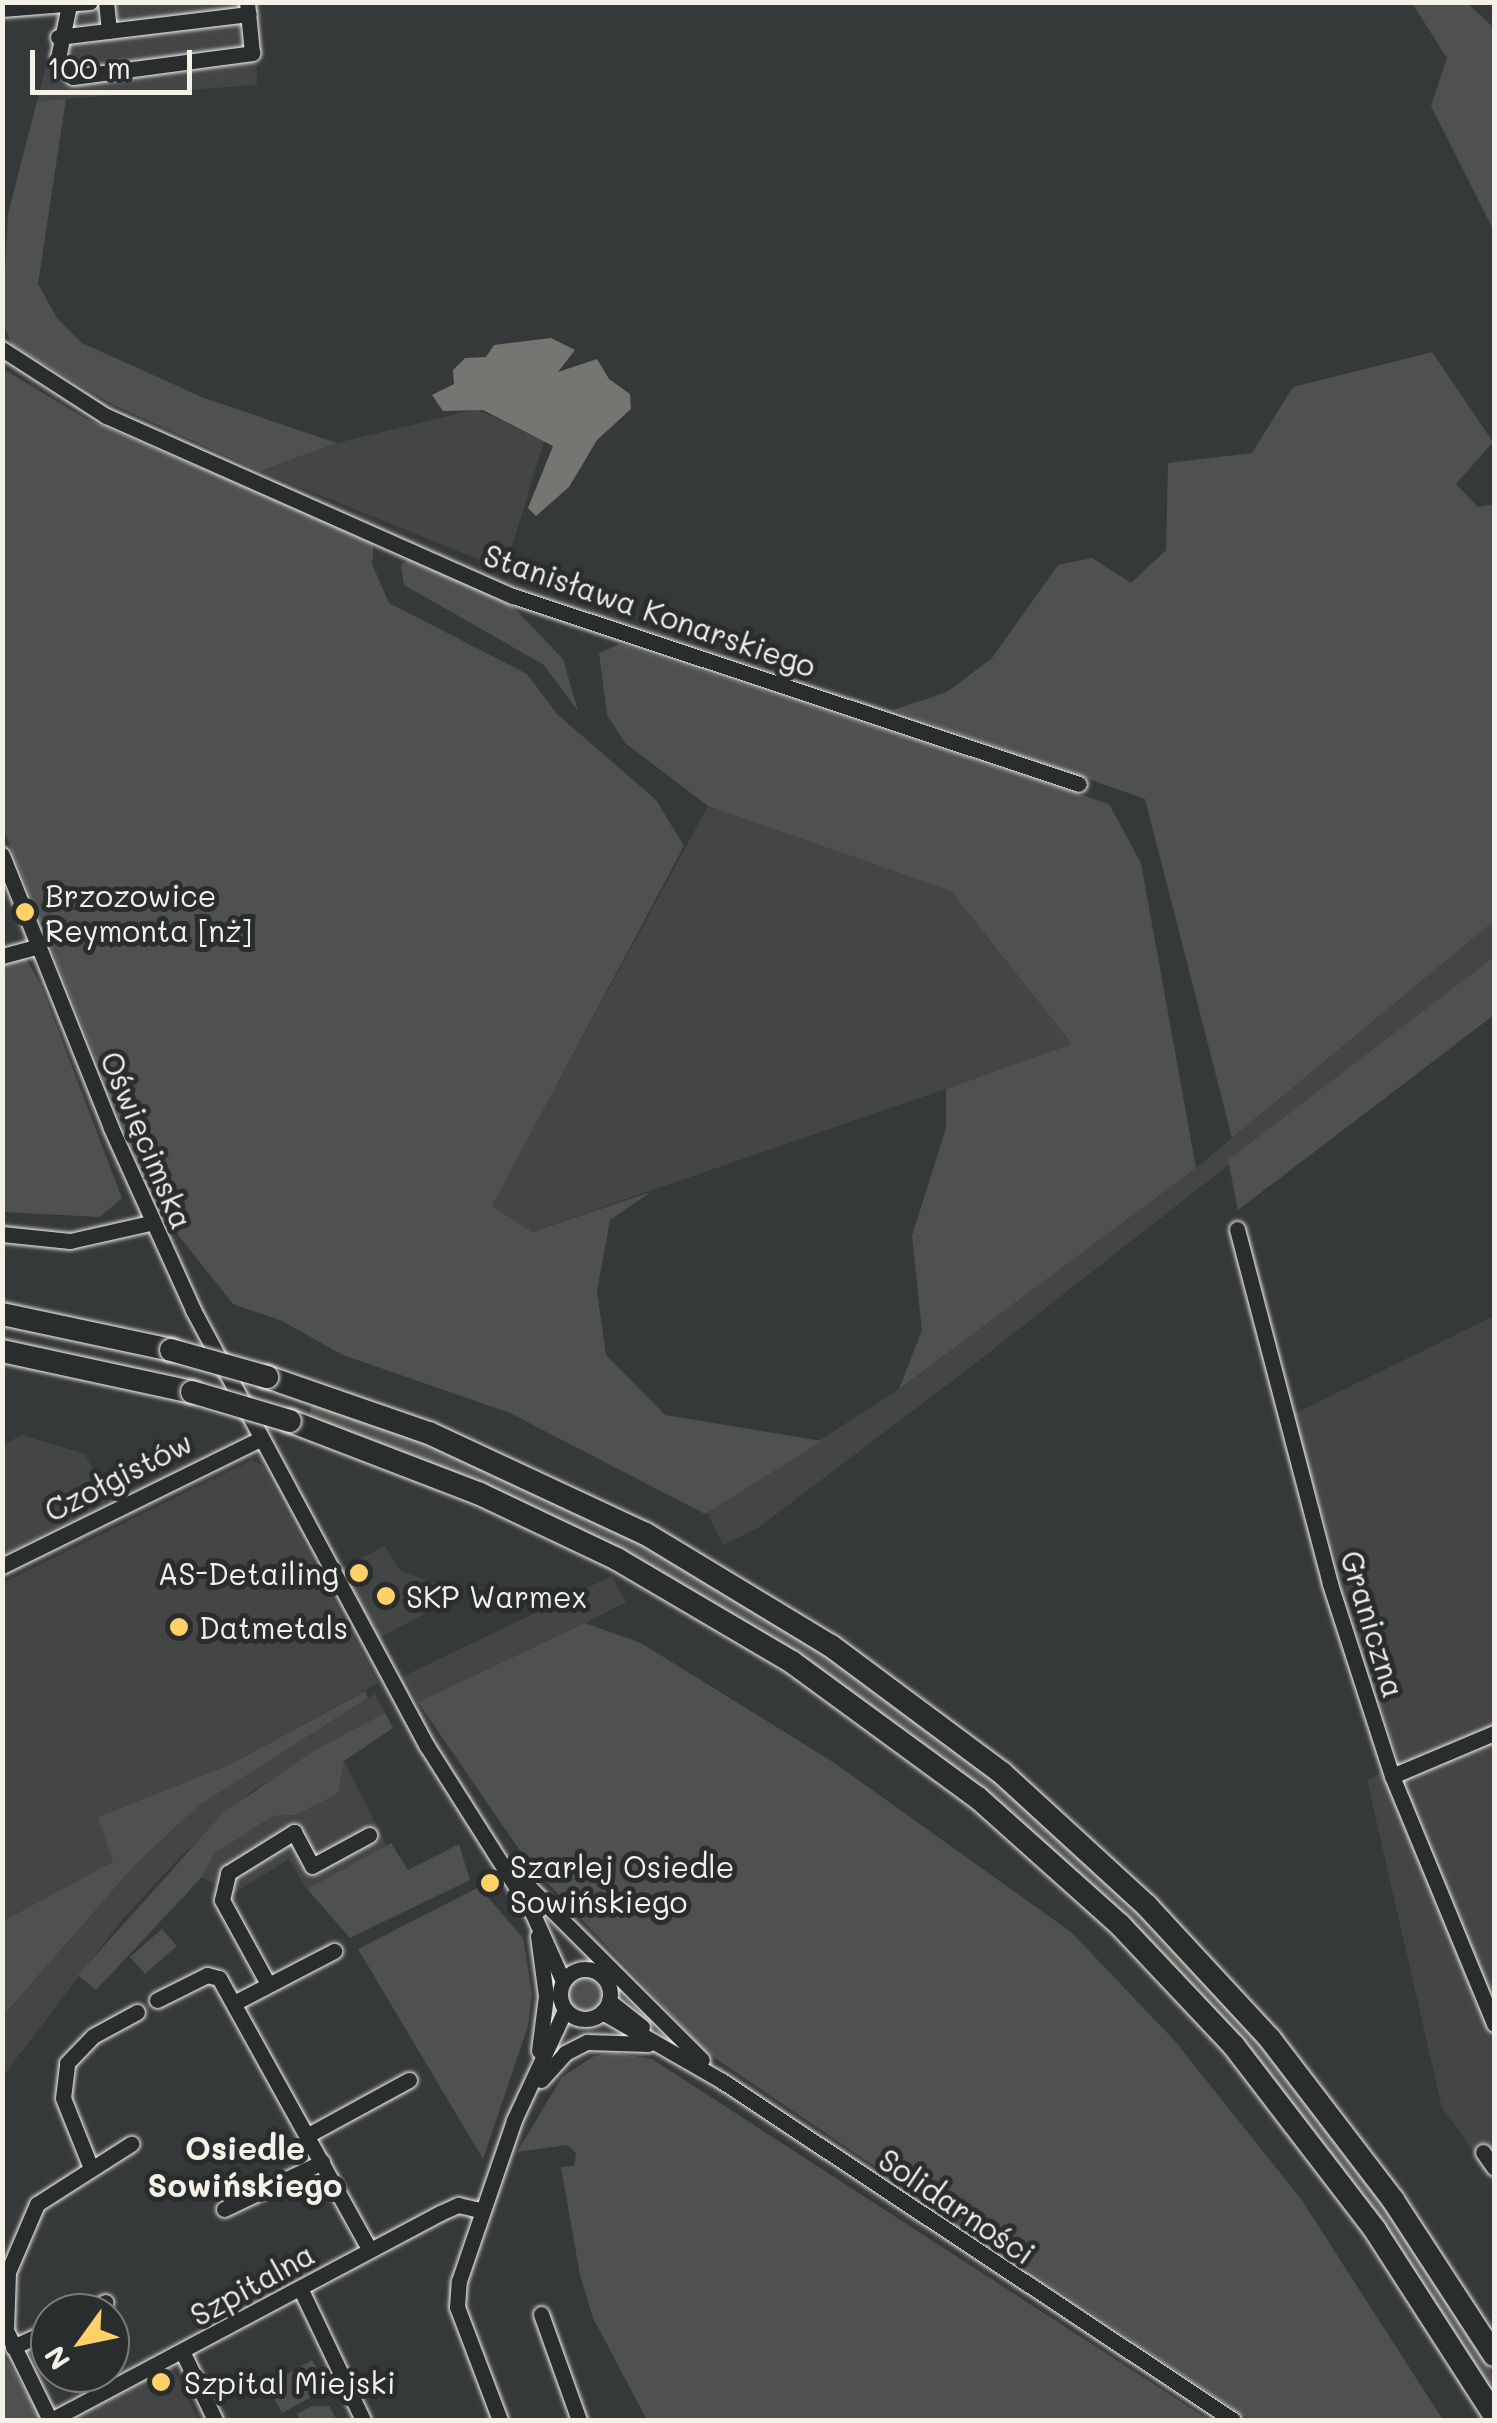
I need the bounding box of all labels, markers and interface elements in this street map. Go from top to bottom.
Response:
scale bar [35,30,198,92]
text: 100 m [47,47,131,87]
street label: Stanisława Konarskiego [479,536,821,684]
place label: Brzozowice Reymonta [nż] [45,877,252,948]
marker: Brzozowice Reymonta [nż] [14,901,36,923]
street label: Oświęcimska [93,1046,201,1234]
street label: Czołgistów [38,1423,198,1529]
street label: Graniczna [1334,1546,1412,1702]
place label: AS-Detailing [158,1555,339,1591]
marker: AS-Detailing [348,1562,370,1584]
place label: SKP Warmex [406,1578,587,1614]
marker: SKP Warmex [375,1585,397,1607]
place label: Datmetals [199,1609,348,1645]
marker: Datmetals [168,1616,190,1638]
place label: Szarlej Osiedle Sowińskiego [510,1848,734,1918]
marker: Szarlej Osiedle Sowińskiego [479,1872,501,1894]
district label: Osiedle Sowińskiego [147,2129,343,2204]
street label: Solidarności [872,2141,1042,2271]
street label: Szpitalna [184,2235,320,2333]
north arrow [30,2293,130,2393]
text: N [36,2340,77,2377]
place label: Szpital Miejski [184,2364,396,2400]
marker: Szpital Miejski [148,2369,174,2395]

